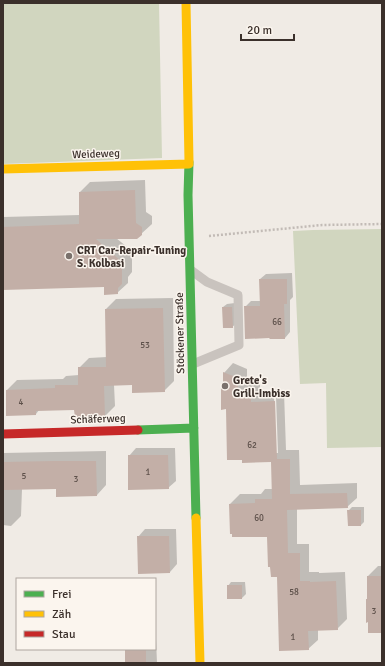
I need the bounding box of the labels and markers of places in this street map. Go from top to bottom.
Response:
place label: CRT Car-Repair-Tuning S. Kolbasi [77,244,186,270]
marker: CRT Car-Repair-Tuning S. Kolbasi [64,251,74,261]
place label: Grete's Grill-Imbiss [233,374,290,400]
marker: Grete's Grill-Imbiss [220,381,230,391]

